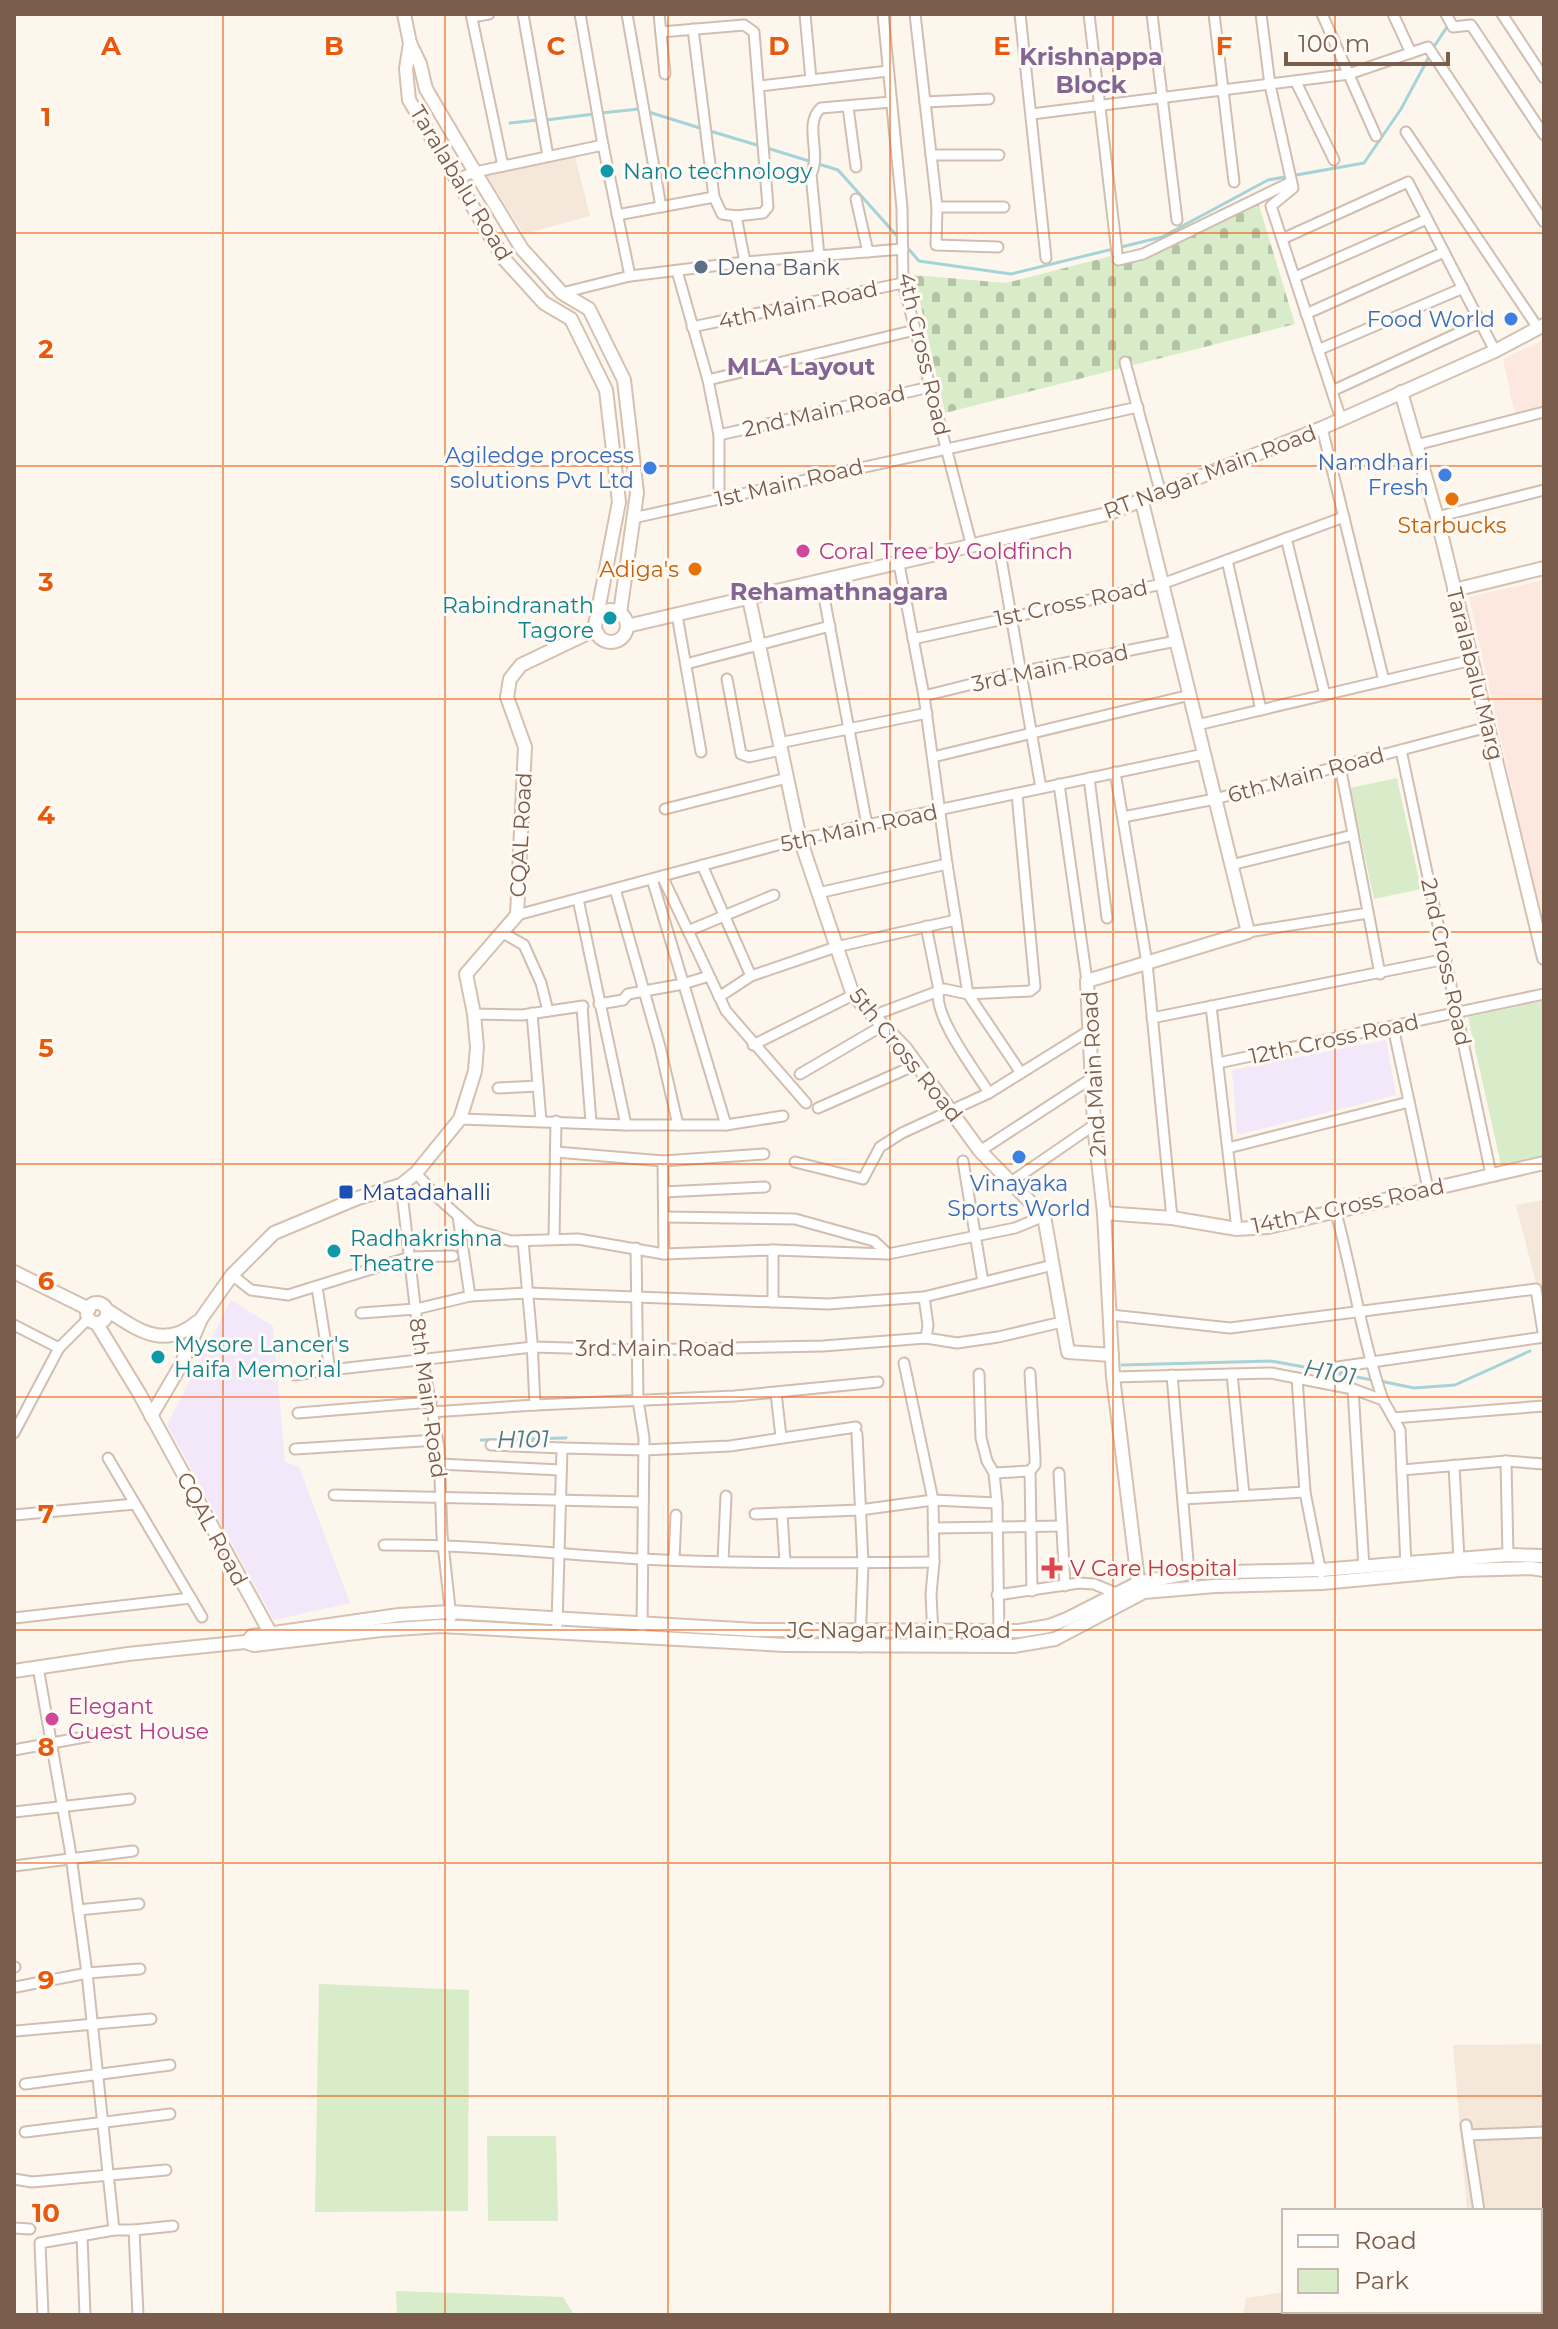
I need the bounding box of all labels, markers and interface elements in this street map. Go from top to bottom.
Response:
scale bar [1286,16,1448,66]
text: 100 m [1298,29,1370,58]
text: A [100,30,122,62]
text: B [324,30,344,62]
text: C [547,30,566,62]
text: D [768,30,790,62]
text: E [993,30,1011,62]
text: F [1216,30,1232,62]
district label: Krishnappa Block [1019,42,1163,99]
street label: Taralabalu Road [404,100,518,266]
text: 1 [41,101,51,133]
place label: Nano technology [623,158,813,185]
marker: Nano technology [598,162,616,180]
place label: Dena Bank [717,254,841,281]
marker: Dena Bank [692,258,710,276]
street label: 4th Cross Road [892,270,956,438]
street label: 4th Main Road [716,275,880,335]
place label: Food World [1367,306,1495,333]
marker: Food World [1502,310,1520,328]
text: 2 [38,333,54,365]
district label: MLA Layout [727,352,876,381]
street label: 2nd Main Road [740,379,908,443]
street label: RT Nagar Main Road [1100,419,1320,525]
place label: Agiledge process solutions Pvt Ltd [445,442,634,494]
place label: Namdhari Fresh [1317,449,1429,501]
street label: 1st Main Road [712,453,866,513]
marker: Agiledge process solutions Pvt Ltd [641,459,659,477]
marker: Namdhari Fresh [1436,466,1454,484]
marker: Starbucks [1443,490,1461,508]
place label: Starbucks [1397,512,1507,539]
place label: Coral Tree by Goldfinch [819,538,1073,565]
marker: Coral Tree by Goldfinch [794,542,812,560]
place label: Adiga's [599,556,679,583]
marker: Adiga's [686,560,704,578]
text: 3 [37,566,54,598]
street label: 1st Cross Road [992,574,1150,632]
district label: Rehamathnagara [730,577,948,606]
street label: Taralabalu Marg [1441,585,1509,763]
place label: Rabindranath Tagore [442,592,594,644]
marker: Rabindranath Tagore [601,609,619,627]
street label: 3rd Main Road [969,638,1131,698]
street label: 6th Main Road [1225,741,1387,809]
street label: CQAL Road [504,772,538,898]
street label: 5th Main Road [778,798,940,858]
text: 4 [37,799,55,831]
street label: 2nd Cross Road [1415,876,1477,1048]
street label: 5th Cross Road [844,982,968,1128]
street label: 2nd Main Road [1076,990,1112,1158]
street label: 12th Cross Road [1247,1008,1421,1070]
text: 5 [38,1032,54,1064]
marker: Vinayaka Sports World [1010,1148,1028,1166]
place label: Vinayaka Sports World [947,1170,1091,1222]
street label: 14th A Cross Road [1249,1172,1447,1240]
place label: Matadahalli [362,1179,491,1206]
marker: Matadahalli [337,1183,355,1201]
place label: Radhakrishna Theatre [350,1225,503,1277]
marker: Radhakrishna Theatre [325,1242,343,1260]
text: 6 [38,1265,55,1297]
street label: 8th Main Road [403,1316,453,1480]
place label: Mysore Lancer's Haifa Memorial [174,1331,349,1383]
street label: 3rd Main Road [575,1335,735,1362]
marker: Mysore Lancer's Haifa Memorial [149,1348,167,1366]
water label: H101 [1301,1353,1359,1391]
water label: H101 [496,1424,550,1454]
street label: CQAL Road [171,1467,253,1591]
text: 7 [38,1498,54,1530]
place label: V Care Hospital [1070,1555,1238,1582]
marker: V Care Hospital [1041,1557,1063,1579]
street label: JC Nagar Main Road [786,1617,1011,1644]
place label: Elegant Guest House [68,1693,209,1745]
marker: Elegant Guest House [43,1710,61,1728]
text: 8 [37,1731,55,1763]
text: 9 [38,1964,54,1996]
text: 10 [32,2197,60,2229]
legend [1282,2209,1542,2313]
text: Road [1354,2226,1417,2255]
text: Park [1354,2266,1409,2295]

